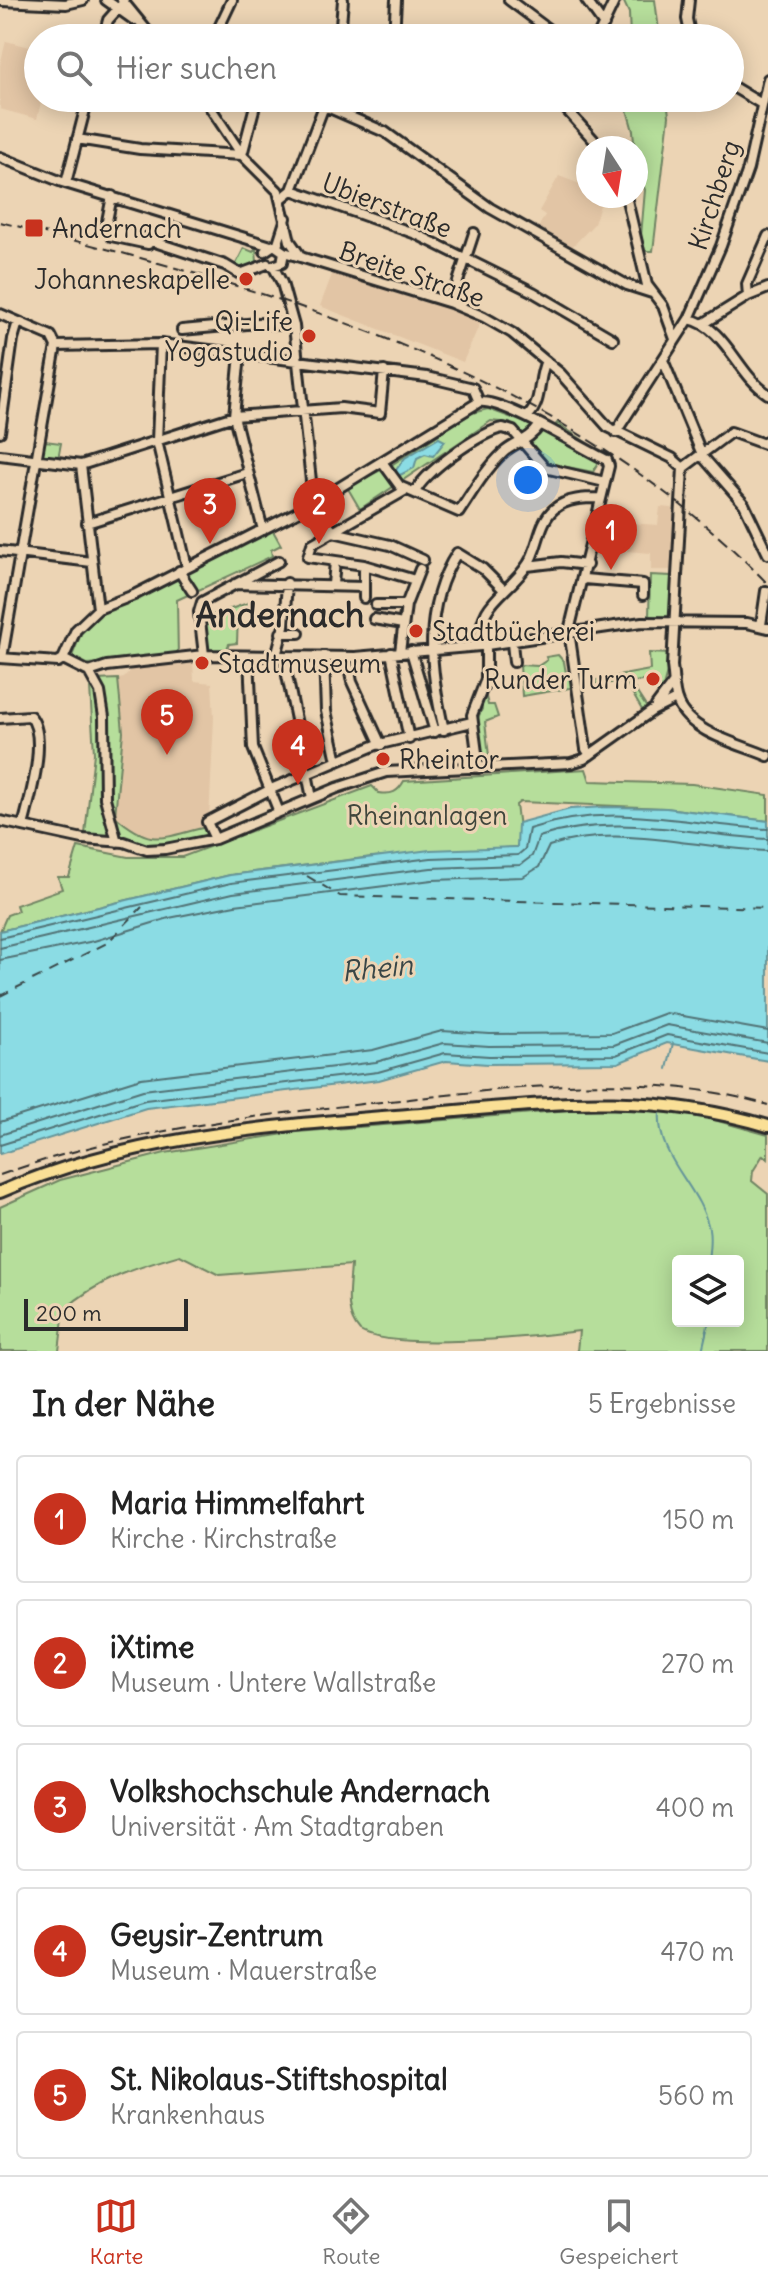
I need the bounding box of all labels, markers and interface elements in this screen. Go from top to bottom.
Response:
search box [24,24,744,112]
icon: search [52,46,96,90]
text: Hier suchen [116,49,277,87]
north arrow [576,136,648,208]
street label: Kirchberg [681,136,747,254]
street label: Ubierstraße [317,165,457,245]
place label: Andernach [52,212,182,245]
marker: Andernach [23,217,45,239]
street label: Breite Straße [335,234,489,314]
place label: Johanneskapelle [34,263,230,296]
marker: Johanneskapelle [237,270,255,288]
place label: Qi-Life Yogastudio [165,305,293,368]
marker: Qi-Life Yogastudio [300,327,318,345]
your location [508,460,548,500]
pin: 3 [184,478,236,544]
pin: 2 [293,478,345,544]
pin: 1 [585,504,637,570]
district label: Andernach [195,593,365,636]
place label: Stadtbücherei [432,615,595,648]
marker: Stadtbücherei [407,622,425,640]
place label: Stadtmuseum [218,647,381,680]
marker: Stadtmuseum [193,654,211,672]
place label: Runder Turm [484,663,637,696]
marker: Runder Turm [644,670,662,688]
pin: 5 [141,689,193,755]
pin: 4 [272,719,324,785]
place label: Rheintor [399,743,500,776]
marker: Rheintor [374,750,392,768]
park label: Rheinanlagen [347,799,507,832]
water label: Rhein [340,946,415,990]
map controls [672,1255,744,1327]
button: layers [672,1255,744,1327]
scale bar [24,1295,188,1331]
text: 200 m [36,1299,102,1327]
text: In der Nähe [32,1382,215,1425]
text: 5 Ergebnisse [588,1387,736,1420]
text: Maria Himmelfahrt [110,1484,364,1522]
text: 1 [55,1503,65,1536]
text: 150 m [663,1503,734,1536]
text: Kirche · Kirchstraße [110,1522,337,1555]
text: iXtime [110,1628,194,1666]
text: 2 [53,1647,67,1680]
text: 270 m [661,1647,734,1680]
text: Museum · Untere Wallstraße [110,1666,436,1699]
text: Volkshochschule Andernach [110,1772,490,1810]
text: 3 [53,1791,67,1824]
text: 400 m [656,1791,734,1824]
text: Universität · Am Stadtgraben [110,1810,444,1843]
text: Geysir-Zentrum [110,1916,323,1954]
text: 4 [52,1935,68,1968]
text: 470 m [660,1935,734,1968]
text: Museum · Mauerstraße [110,1954,377,1987]
text: St. Nikolaus-Stiftshospital [110,2060,448,2098]
text: 5 [53,2079,67,2112]
text: 560 m [658,2079,734,2112]
text: Krankenhaus [110,2098,265,2131]
tab: Karte [89,2194,143,2270]
tab: Route [322,2194,380,2270]
tab: Gespeichert [559,2194,679,2270]

